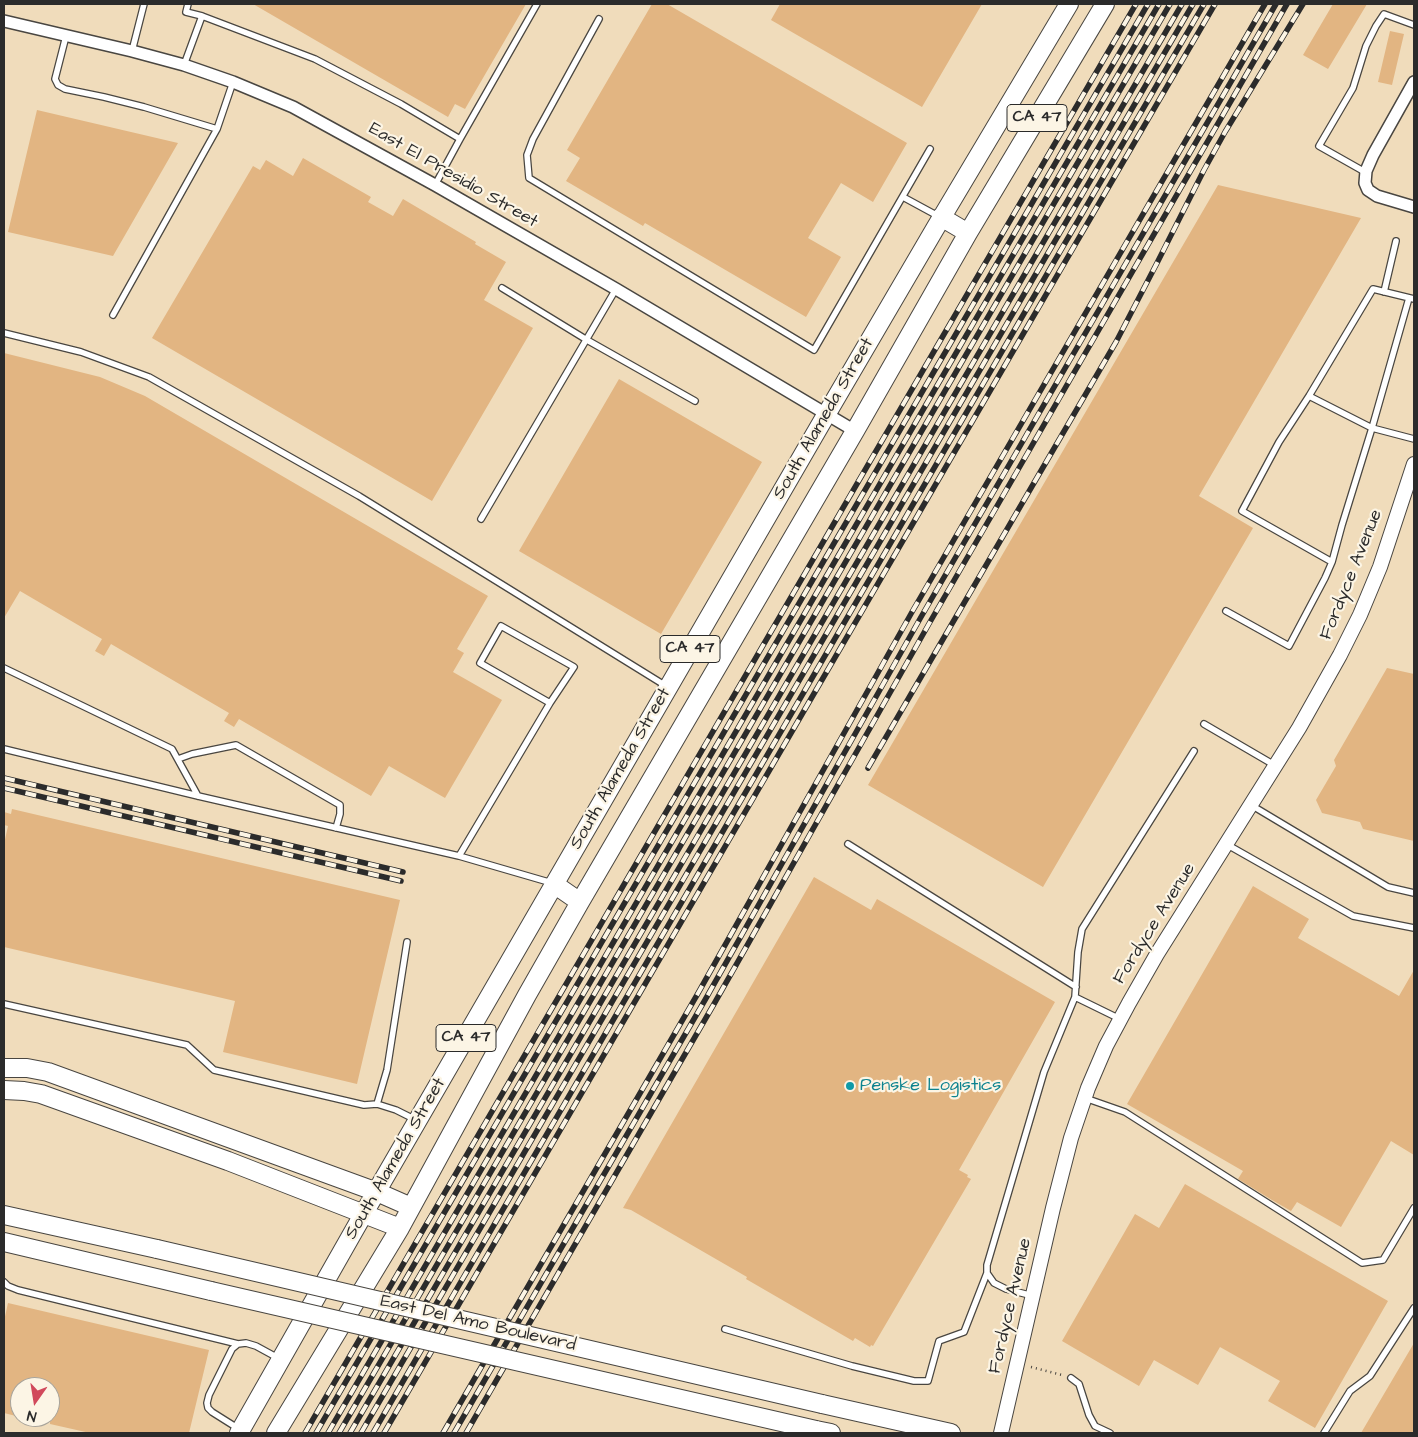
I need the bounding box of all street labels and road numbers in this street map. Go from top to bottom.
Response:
road number: CA 47 [1007,105,1067,132]
street label: East El Presidio Street [365,119,541,233]
street label: South Alameda Street [769,335,879,503]
street label: Fordyce Avenue [1316,507,1388,643]
road number: CA 47 [660,636,720,662]
street label: South Alameda Street [566,685,676,853]
street label: Fordyce Avenue [1109,860,1201,988]
road number: CA 47 [436,1024,496,1052]
street label: South Alameda Street [341,1075,451,1243]
street label: Fordyce Avenue [985,1236,1037,1376]
street label: East Del Amo Boulevard [378,1291,578,1357]

